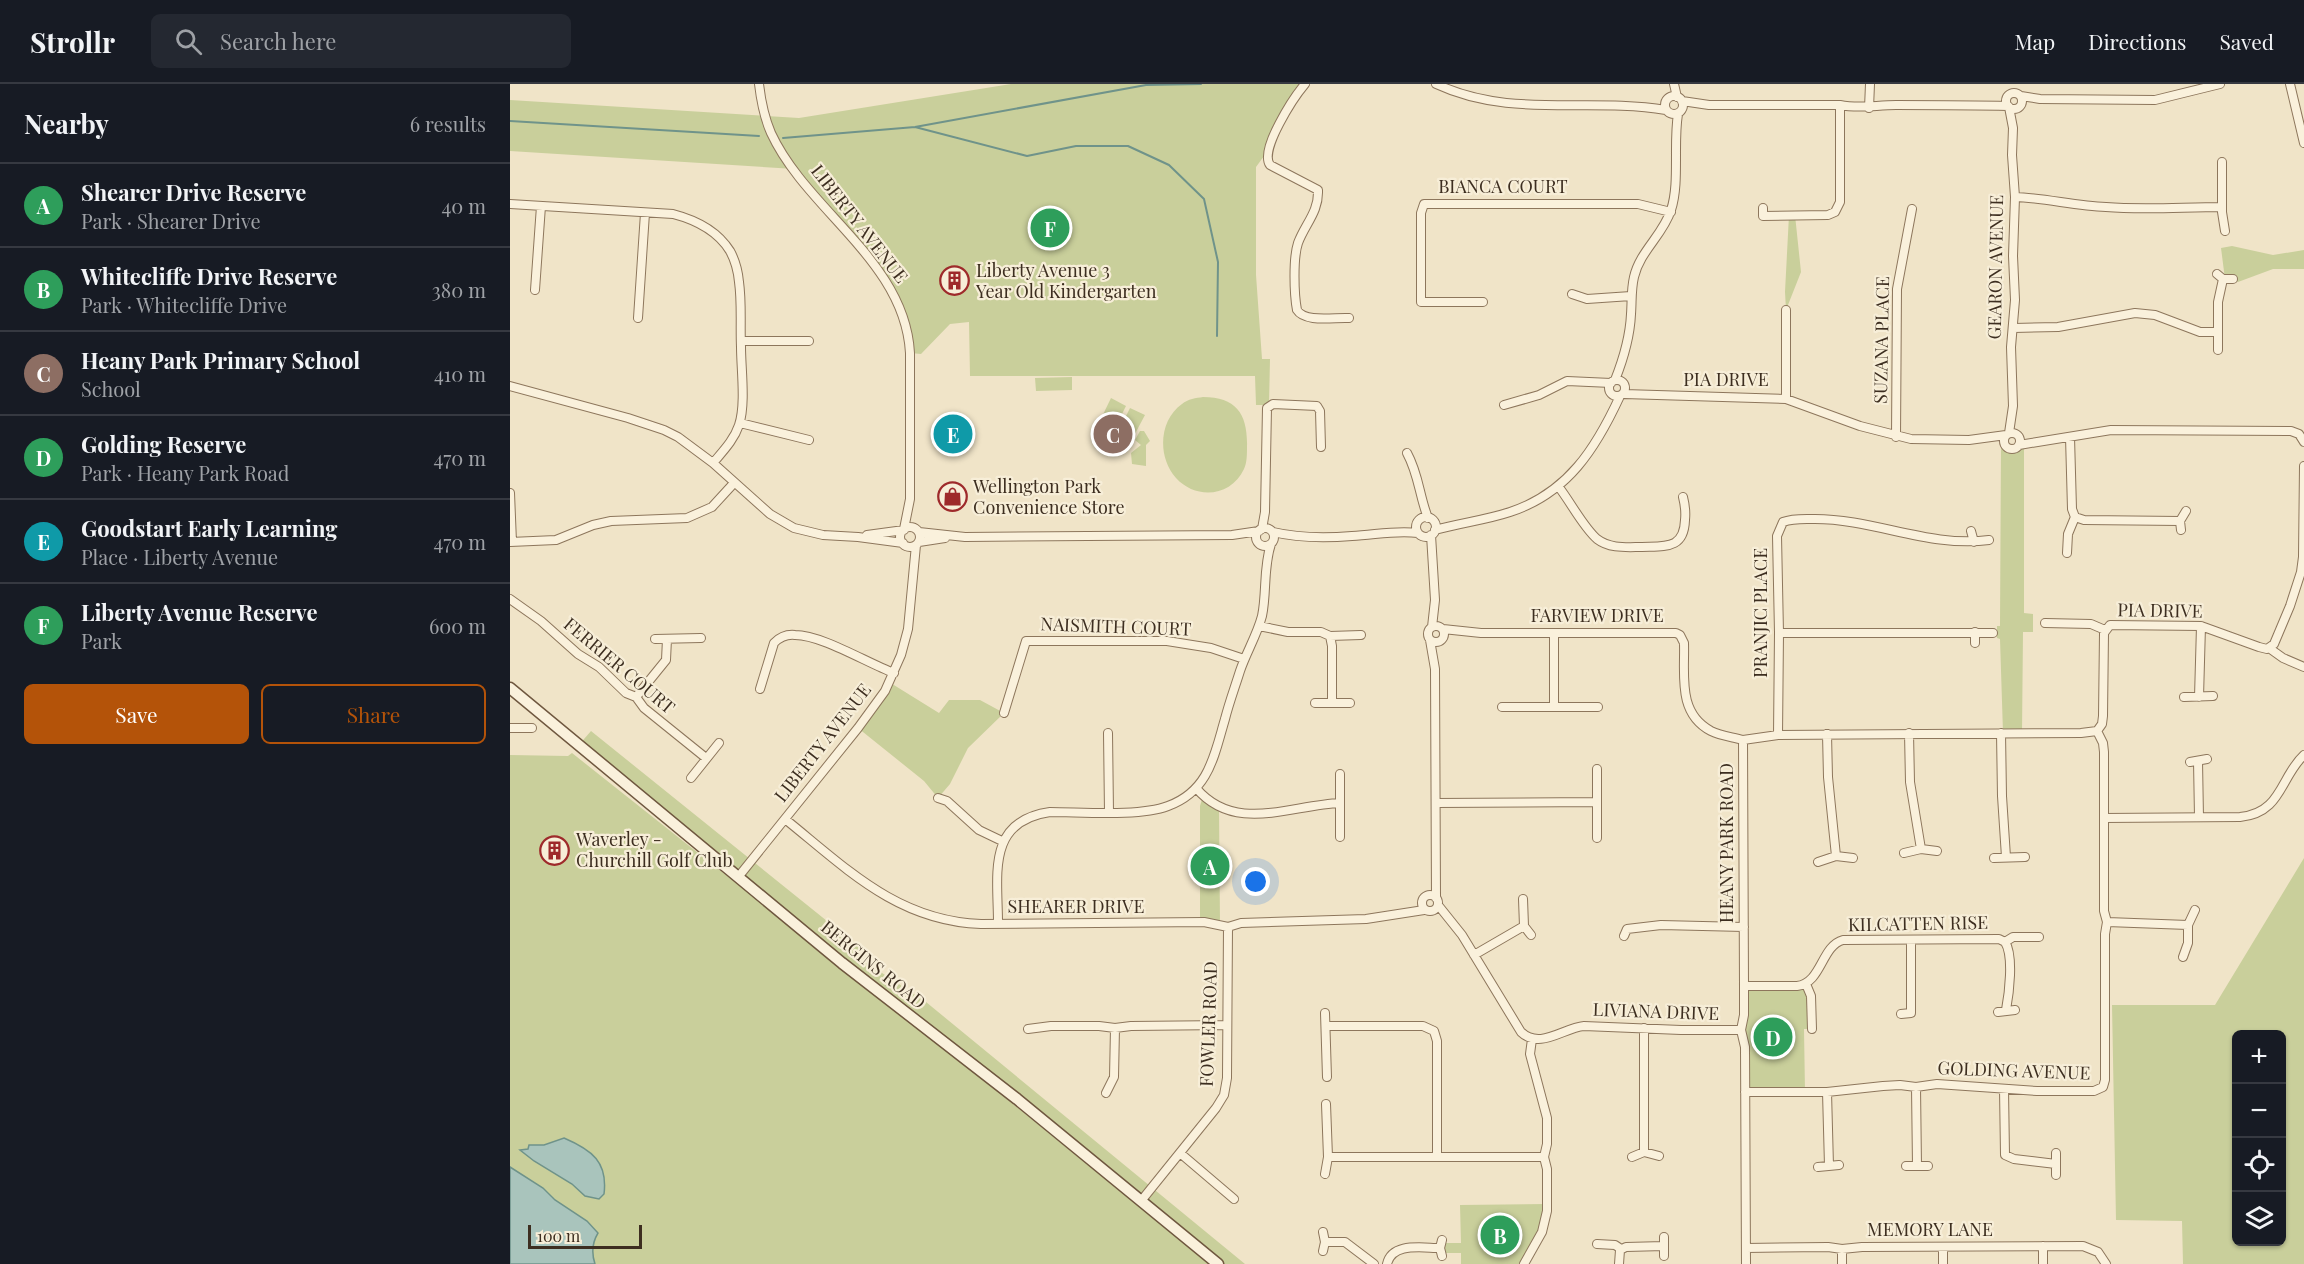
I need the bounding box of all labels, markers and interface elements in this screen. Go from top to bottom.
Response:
search box [151,14,571,68]
text: Strollr [30,23,115,60]
icon: search [172,25,205,58]
text: Search here [220,26,336,56]
text: Map [2014,27,2055,55]
text: Directions [2088,27,2186,55]
text: Saved [2219,27,2274,55]
text: Nearby [24,106,109,141]
text: 6 results [410,110,486,137]
street label: LIBERTY AVENUE [806,159,914,288]
street label: BIANCA COURT [1438,174,1568,198]
text: Shearer Drive Reserve [81,177,306,207]
text: A [37,192,50,219]
text: 40 m [441,192,486,219]
street label: GEARON AVENUE [1982,194,2008,340]
pin: F [1030,206,1070,250]
text: Park · Shearer Drive [81,207,261,234]
place label: Liberty Avenue 3 Year Old Kindergarten [975,258,1157,303]
text: Whitecliffe Drive Reserve [81,261,337,291]
building icon: Liberty Avenue 3 Year Old Kindergarten [939,265,971,297]
text: B [37,276,50,303]
text: 380 m [432,276,486,303]
street label: SUZANA PLACE [1868,276,1894,404]
text: Park · Whitecliffe Drive [81,291,287,318]
text: Heany Park Primary School [81,345,360,375]
text: C [36,360,51,387]
text: 410 m [434,360,486,387]
street label: PIA DRIVE [1683,367,1769,391]
text: School [81,375,141,402]
pin: E [934,412,972,456]
pin: C [1094,412,1132,456]
text: Golding Reserve [81,429,246,459]
text: D [36,444,51,471]
text: 470 m [434,444,486,471]
text: Park · Heany Park Road [81,459,289,486]
place label: Wellington Park Convenience Store [972,474,1125,519]
shop icon: Wellington Park Convenience Store [936,481,968,513]
text: Goodstart Early Learning [81,513,337,543]
text: E [37,528,50,555]
text: 470 m [434,528,486,555]
text: Place · Liberty Avenue [81,543,278,570]
street label: PRANJIC PLACE [1748,548,1772,678]
text: Liberty Avenue Reserve [81,597,317,627]
street label: PIA DRIVE [2117,597,2203,623]
street label: FARVIEW DRIVE [1530,603,1664,627]
street label: NAISMITH COURT [1040,611,1192,641]
text: F [38,612,49,639]
text: 600 m [429,612,486,639]
street label: FERRIER COURT [559,612,680,719]
text: Park [81,627,122,654]
street label: LIBERTY AVENUE [768,678,876,807]
button: Save [24,684,249,744]
button: Share [261,684,486,744]
street label: HEANY PARK ROAD [1714,763,1738,923]
place label: Waverley - Churchill Golf Club [575,827,733,872]
building icon: Waverley - Churchill Golf Club [539,834,571,866]
pin: A [1190,844,1230,888]
your location [1241,867,1270,896]
street label: SHEARER DRIVE [1008,894,1144,918]
street label: KILCATTEN RISE [1848,910,1988,936]
street label: BERGINS ROAD [816,915,931,1014]
street label: FOWLER ROAD [1194,961,1222,1087]
street label: LIVIANA DRIVE [1592,997,1720,1025]
pin: D [1754,1014,1792,1060]
map controls [2232,1030,2286,1246]
button: + [2232,1030,2286,1084]
street label: GOLDING AVENUE [1937,1055,2091,1085]
button: − [2232,1084,2286,1138]
button: locate [2232,1138,2286,1192]
button: layers [2232,1192,2286,1246]
pin: B [1480,1212,1520,1258]
street label: MEMORY LANE [1867,1217,1993,1241]
scale bar [528,1222,642,1250]
text: 100 m [537,1225,580,1246]

